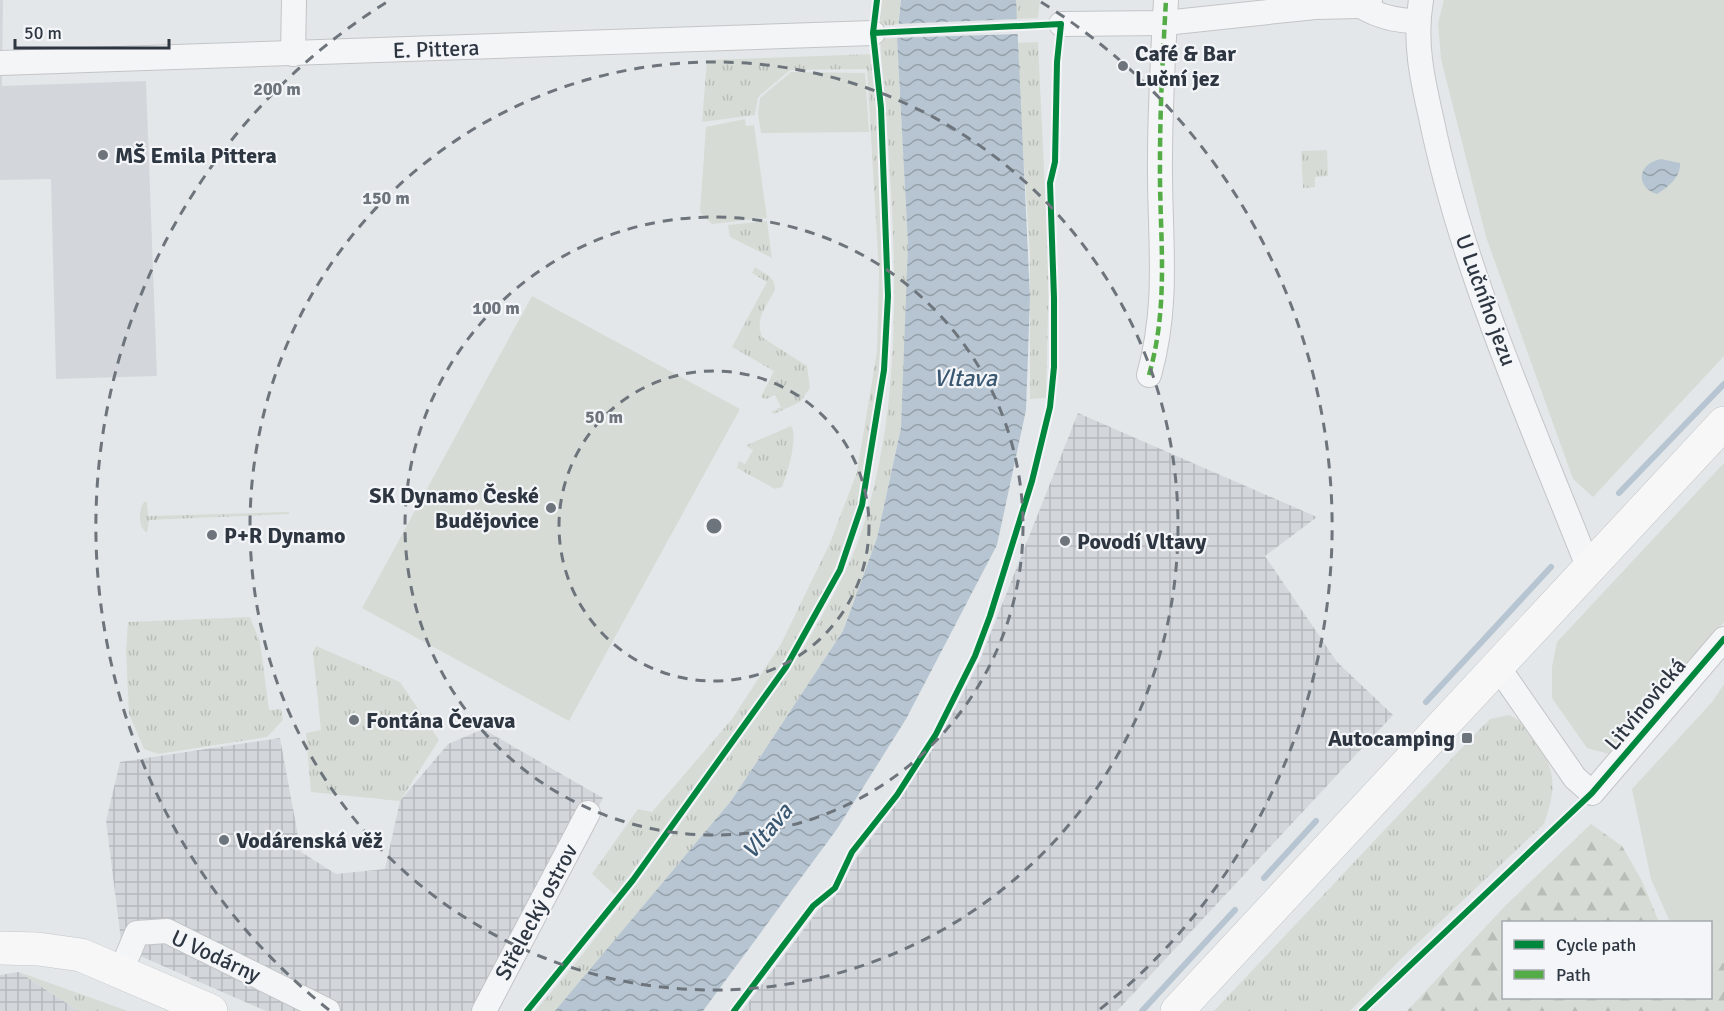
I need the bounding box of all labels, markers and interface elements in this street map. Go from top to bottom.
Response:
scale bar [15,12,170,50]
text: 50 m [24,22,62,44]
street label: E. Pittera [392,34,480,64]
place label: Café & Bar Luční jez [1135,40,1236,92]
marker: Café & Bar Luční jez [1116,59,1130,73]
text: 200 m [253,78,301,100]
place label: MŠ Emila Pittera [115,142,277,169]
marker: MŠ Emila Pittera [96,148,110,162]
text: 150 m [362,187,410,209]
street label: U Lučního jezu [1450,231,1522,369]
text: 100 m [472,297,520,319]
water label: Vltava [933,363,998,393]
text: 50 m [585,406,623,428]
place label: SK Dynamo České Budějovice [369,482,539,534]
marker: SK Dynamo České Budějovice [544,501,558,515]
centre of rings [704,516,724,536]
place label: P+R Dynamo [224,522,345,549]
marker: P+R Dynamo [205,528,219,542]
place label: Povodí Vltavy [1077,528,1207,555]
marker: Povodí Vltavy [1058,534,1072,548]
street label: Litvínovická [1599,652,1691,756]
place label: Fontána Čevava [366,707,515,734]
marker: Fontána Čevava [347,713,361,727]
place label: Autocamping [1328,725,1455,752]
marker: Autocamping [1460,731,1474,745]
water label: Vltava [735,796,799,865]
place label: Vodárenská věž [236,827,383,854]
marker: Vodárenská věž [217,833,231,847]
street label: Střelecký ostrov [489,839,583,985]
legend [1502,921,1712,999]
street label: U Vodárny [167,924,266,989]
text: Cycle path [1556,934,1636,956]
text: Path [1556,964,1591,986]

